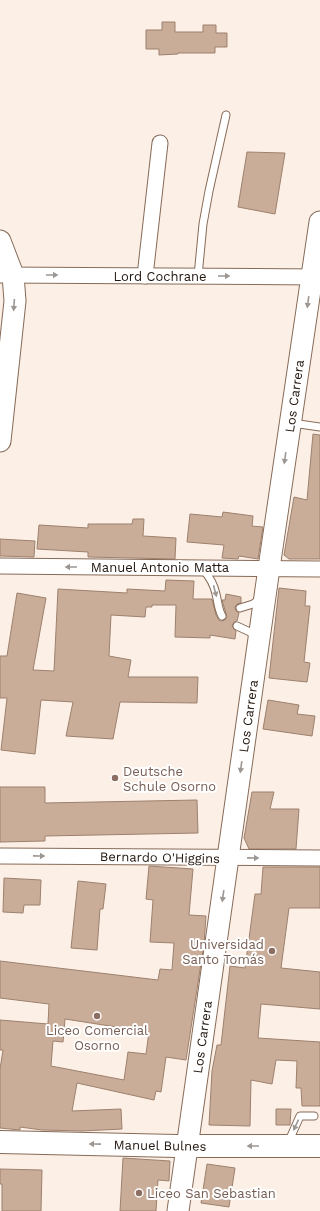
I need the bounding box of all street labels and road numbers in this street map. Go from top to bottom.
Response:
street label: Lord Cochrane [113,269,207,284]
street label: Los Carrera [282,358,307,433]
street label: Manuel Antonio Matta [91,560,230,575]
street label: Los Carrera [236,678,261,753]
street label: Bernardo O'Higgins [100,849,220,866]
street label: Los Carrera [190,999,215,1074]
street label: Manuel Bulnes [113,1137,207,1154]

